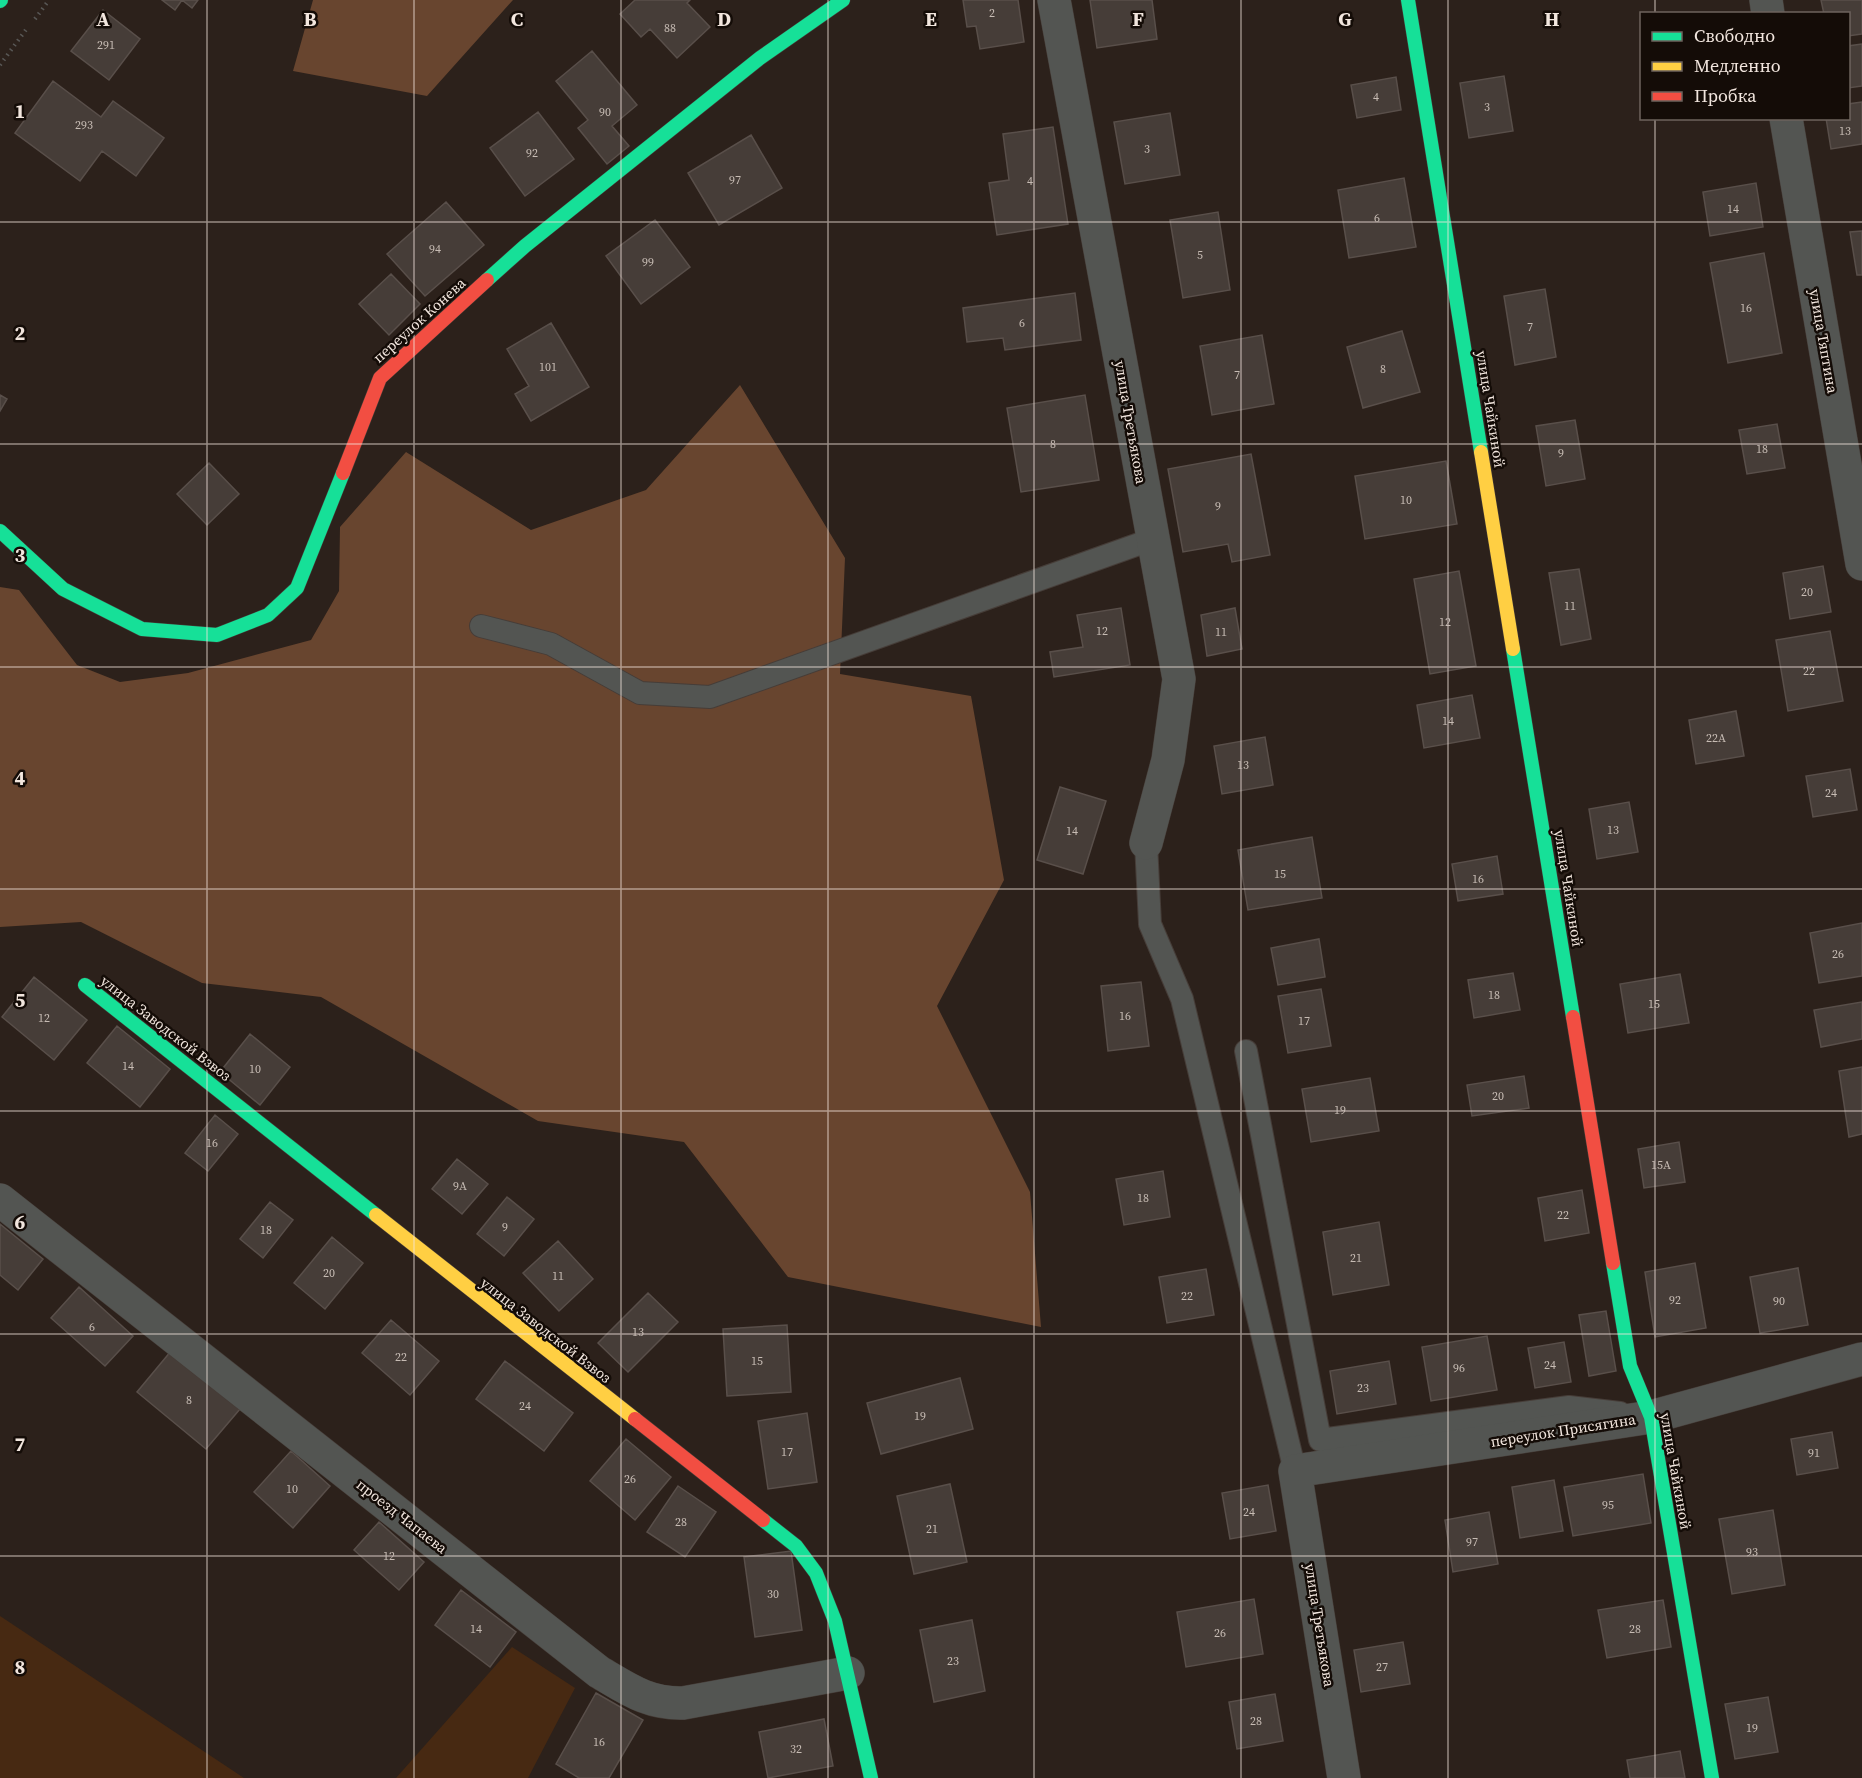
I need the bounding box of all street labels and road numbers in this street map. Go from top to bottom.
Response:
street label: переулок Конева [368,272,470,367]
street label: улица Тяптина [1804,287,1844,395]
street label: улица Чайкиной [1471,349,1511,469]
street label: улица Третьякова [1110,359,1152,486]
street label: улица Чайкиной [1549,828,1589,948]
street label: улица Заводской Взвоз [96,970,236,1086]
street label: улица Заводской Взвоз [476,1272,616,1388]
street label: переулок Присягина [1489,1408,1637,1452]
street label: улица Чайкиной [1655,1411,1697,1531]
street label: проезд Чапаева [352,1474,452,1558]
street label: улица Третьякова [1300,1562,1340,1689]

